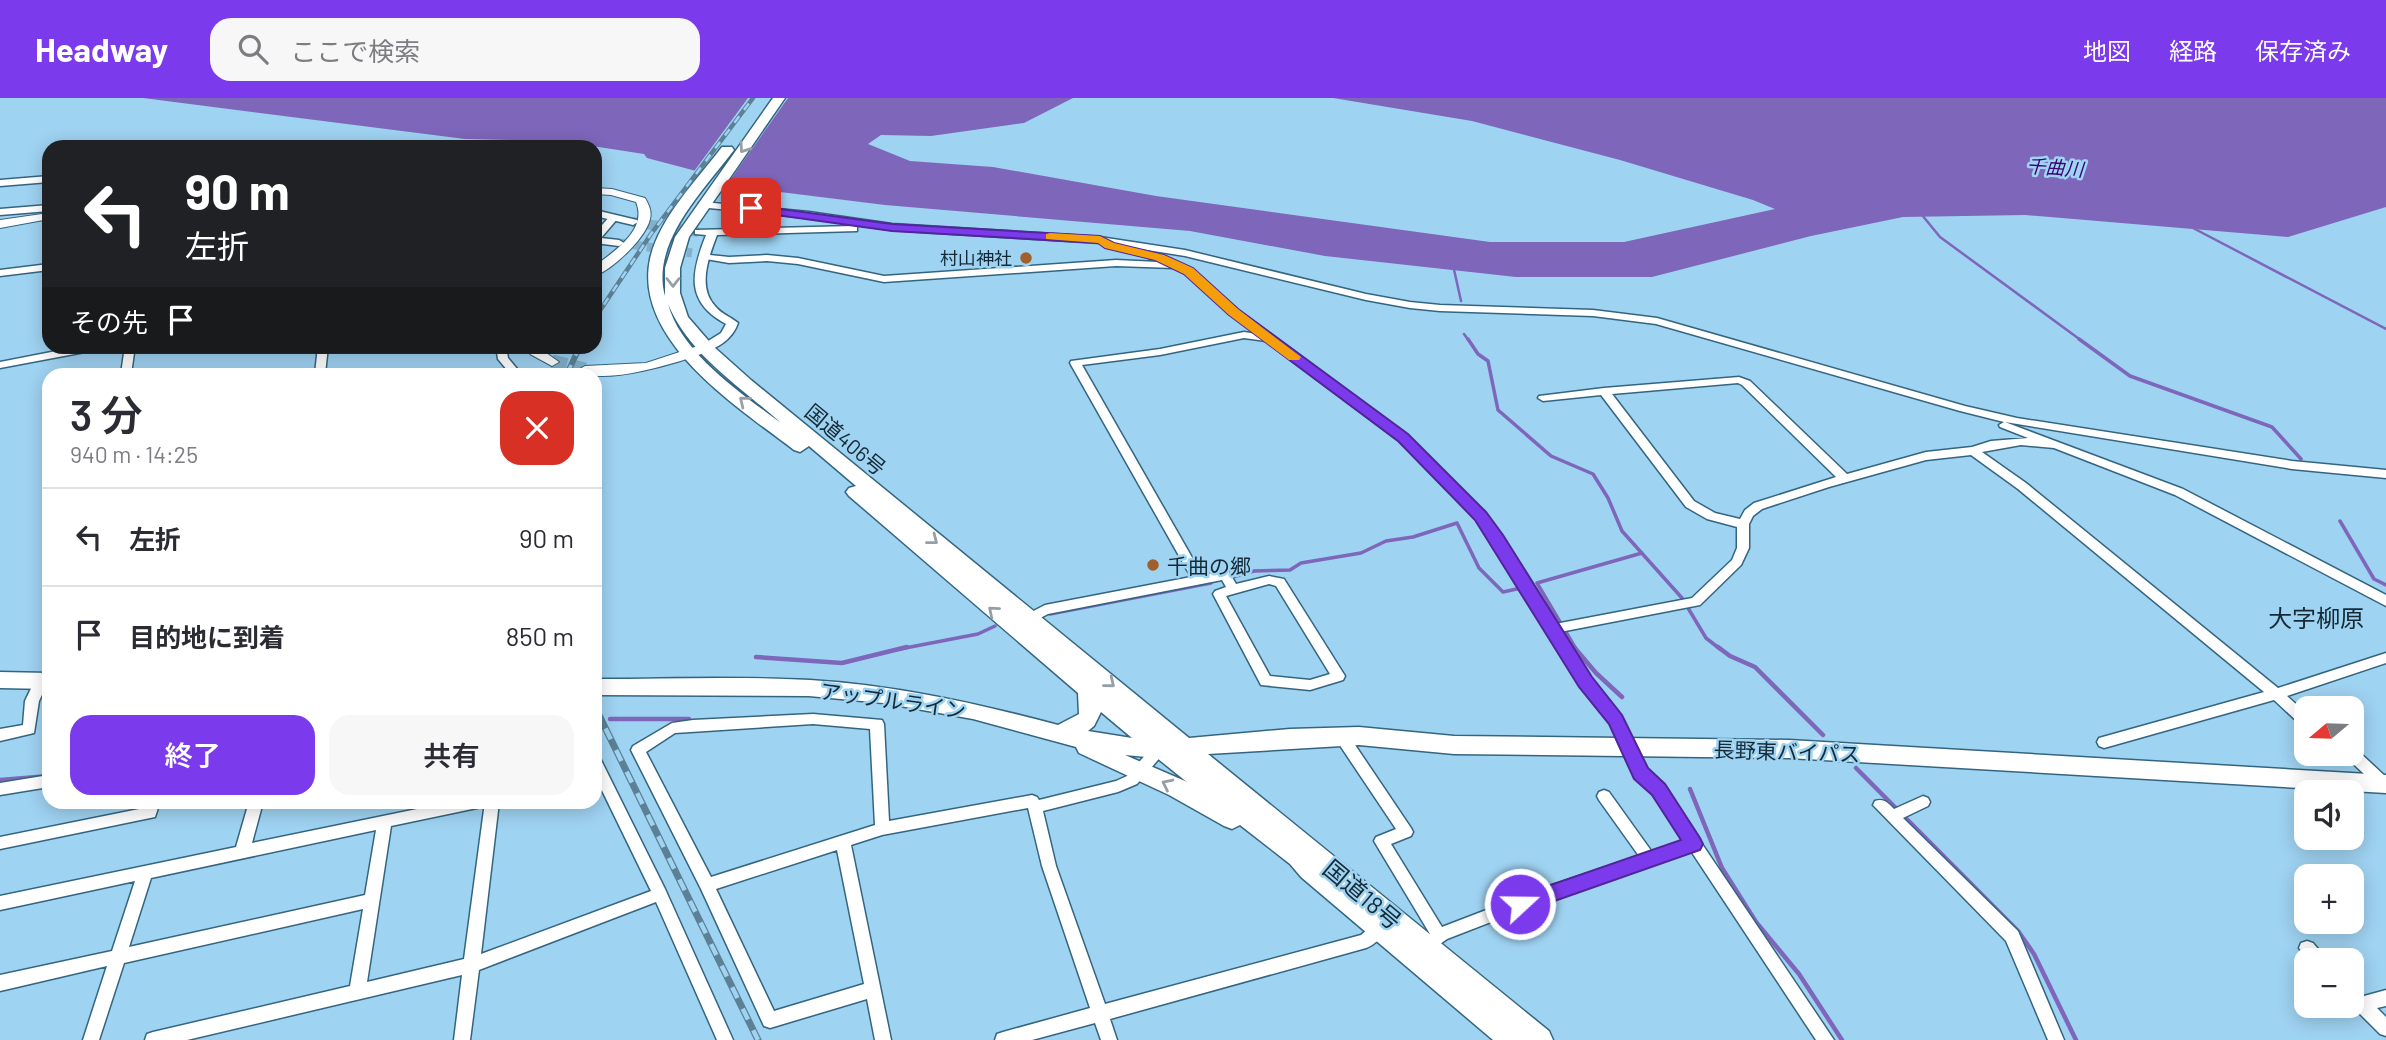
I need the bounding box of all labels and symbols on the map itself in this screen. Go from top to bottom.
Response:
one-way arrow [739,140,752,153]
water label: 千曲川 [2026,154,2086,181]
pin [721,178,781,238]
place label: 村山神社 [940,247,1012,269]
marker: 村山神社 [1018,250,1034,266]
one-way arrow [665,277,681,288]
one-way arrow [740,397,752,410]
street label: 国道406号 [801,398,891,480]
one-way arrow [926,532,938,545]
place label: 千曲の郷 [1167,553,1251,578]
marker: 千曲の郷 [1145,557,1161,573]
district label: 大字柳原 [2268,603,2364,632]
one-way arrow [988,607,1001,619]
one-way arrow [1102,675,1115,687]
street label: アップルライン [818,677,968,723]
north arrow [2294,696,2364,766]
street label: 長野東バイパス [1713,736,1861,766]
one-way arrow [1162,778,1174,792]
street label: 国道18号 [1318,853,1408,935]
position arrow [1483,867,1557,941]

